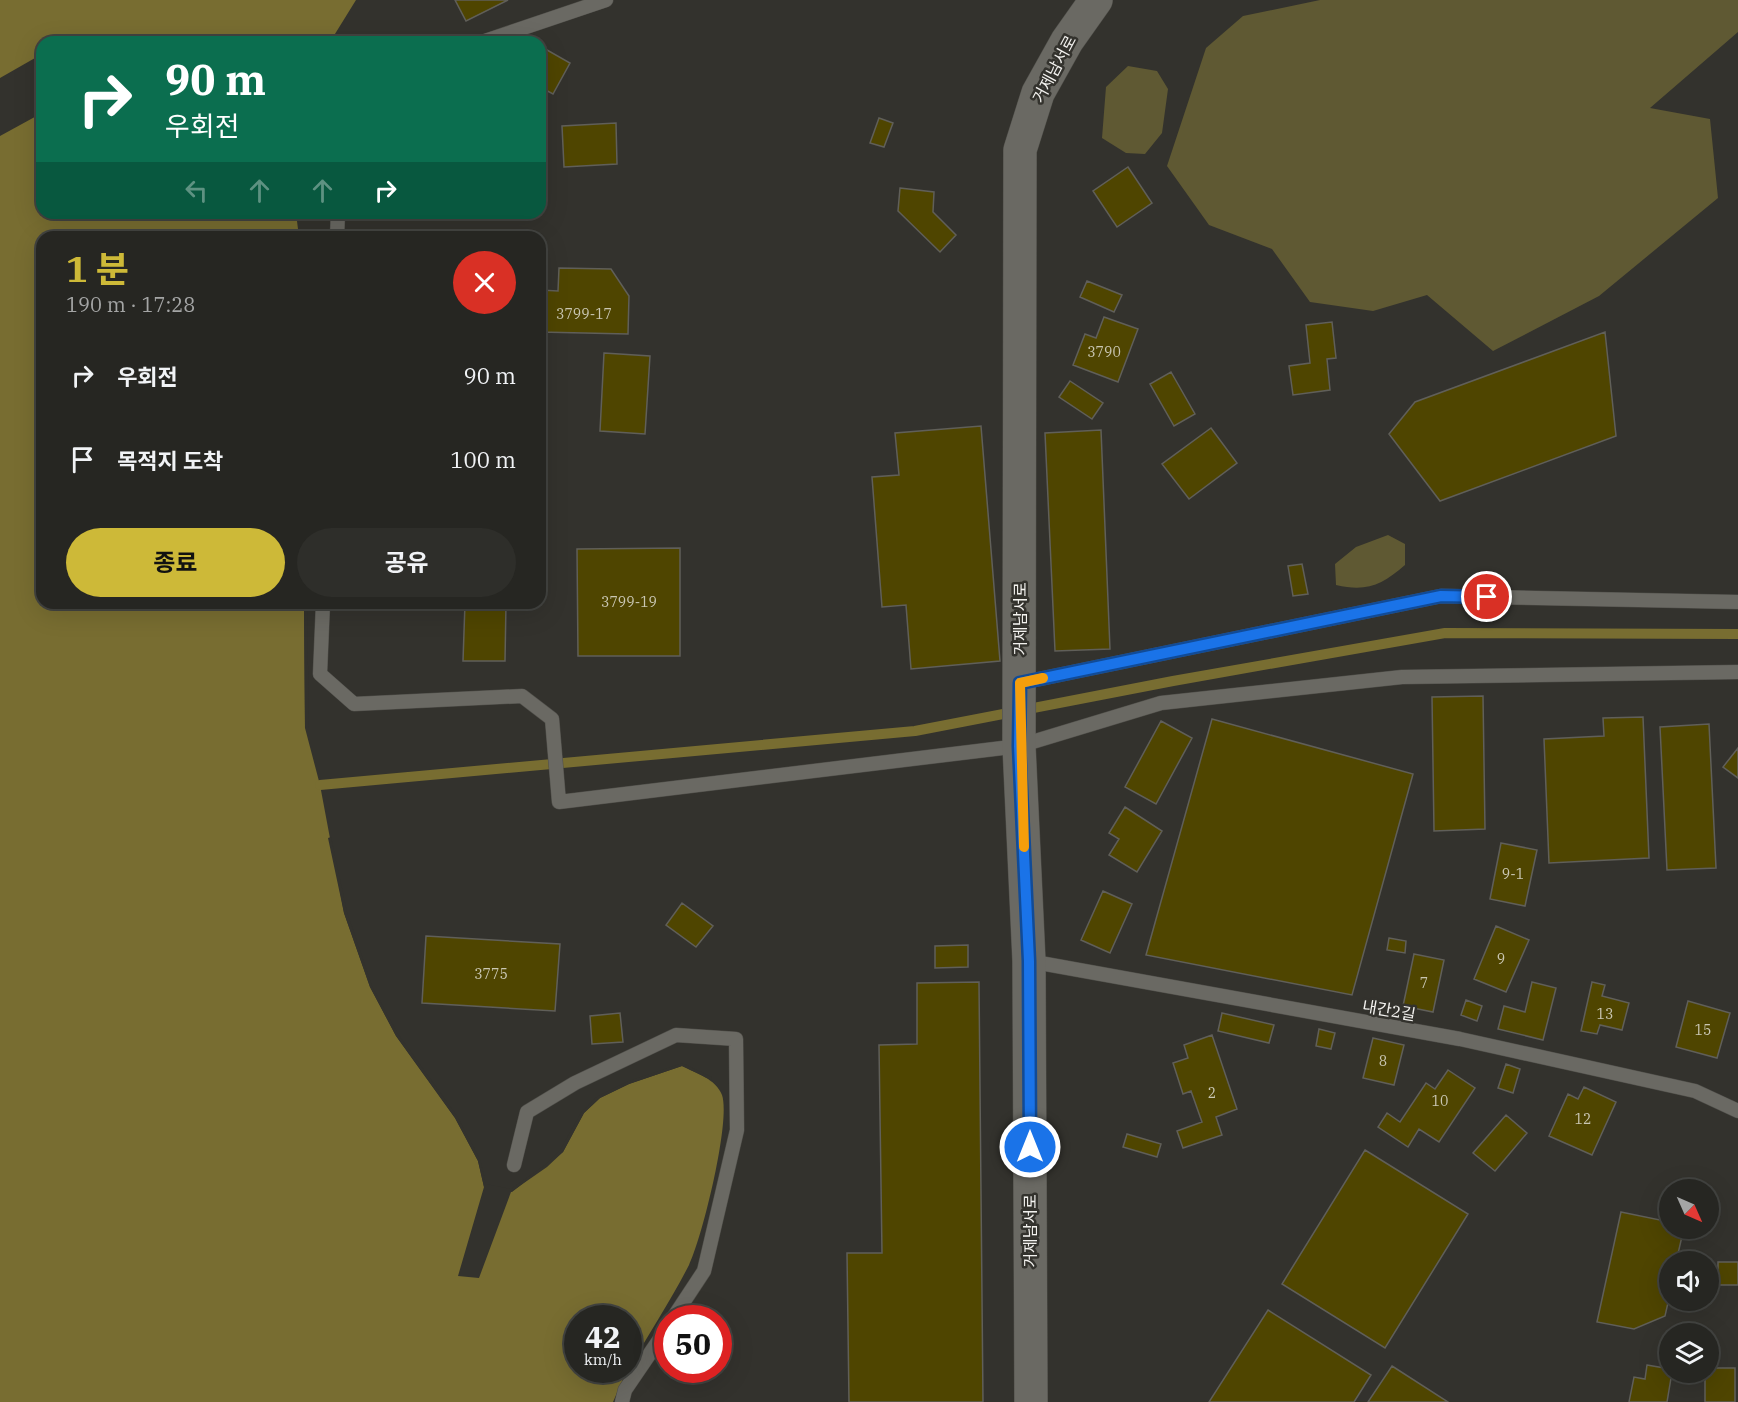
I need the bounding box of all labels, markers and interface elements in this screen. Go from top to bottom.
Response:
street label: 거제남서로 [1028,32,1080,106]
text: 90 m [165,52,266,107]
icon: right [66,60,144,138]
text: 우회전 [165,108,240,143]
icon: left [180,174,213,207]
icon: ahead [243,174,276,207]
icon: ahead [306,174,339,207]
icon: right [369,174,402,207]
text: 1 분 [66,245,129,292]
button: close [453,251,516,314]
text: 190 m · 17:28 [66,291,195,318]
house number: 3799-17 [556,305,612,323]
house number: 3790 [1087,343,1121,361]
icon: right [66,359,99,392]
text: 90 m [464,361,516,390]
text: 우회전 [117,362,178,391]
icon: arrive [66,443,99,476]
text: 100 m [450,445,516,474]
text: 목적지 도착 [117,446,223,475]
button: 종료 [66,528,285,597]
button: 공유 [297,528,516,597]
pin [1461,571,1512,622]
icon: arrive [1470,580,1503,613]
street label: 거제남서로 [1010,582,1030,656]
house number: 3799-19 [601,593,657,611]
house number: 9-1 [1502,865,1524,883]
house number: 9 [1497,950,1505,968]
house number: 3775 [474,965,508,983]
house number: 7 [1420,974,1428,992]
street label: 내간2길 [1361,995,1417,1025]
house number: 13 [1597,1005,1613,1023]
house number: 15 [1695,1021,1711,1039]
house number: 8 [1379,1052,1387,1070]
house number: 2 [1208,1084,1216,1102]
house number: 10 [1432,1092,1448,1110]
house number: 12 [1575,1110,1591,1128]
position arrow [998,1115,1062,1179]
north arrow [1659,1179,1719,1239]
map controls [1659,1179,1719,1383]
street label: 거제남서로 [1020,1194,1040,1268]
button: sound [1659,1251,1719,1311]
speed limit sign: 50 [654,1305,732,1383]
text: 42 [585,1317,621,1356]
button: layers [1659,1323,1719,1383]
text: km/h [584,1350,622,1369]

